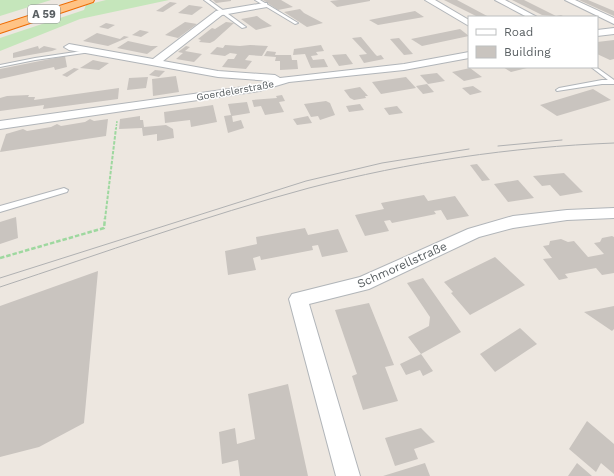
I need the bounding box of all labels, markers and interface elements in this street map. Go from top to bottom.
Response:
road number: A 59 [28,5,60,23]
legend [468,16,598,68]
text: Road [504,25,533,39]
text: Building [504,45,551,59]
street label: Goerdelerstraße [195,78,275,103]
street label: Schmorellstraße [355,239,449,291]

